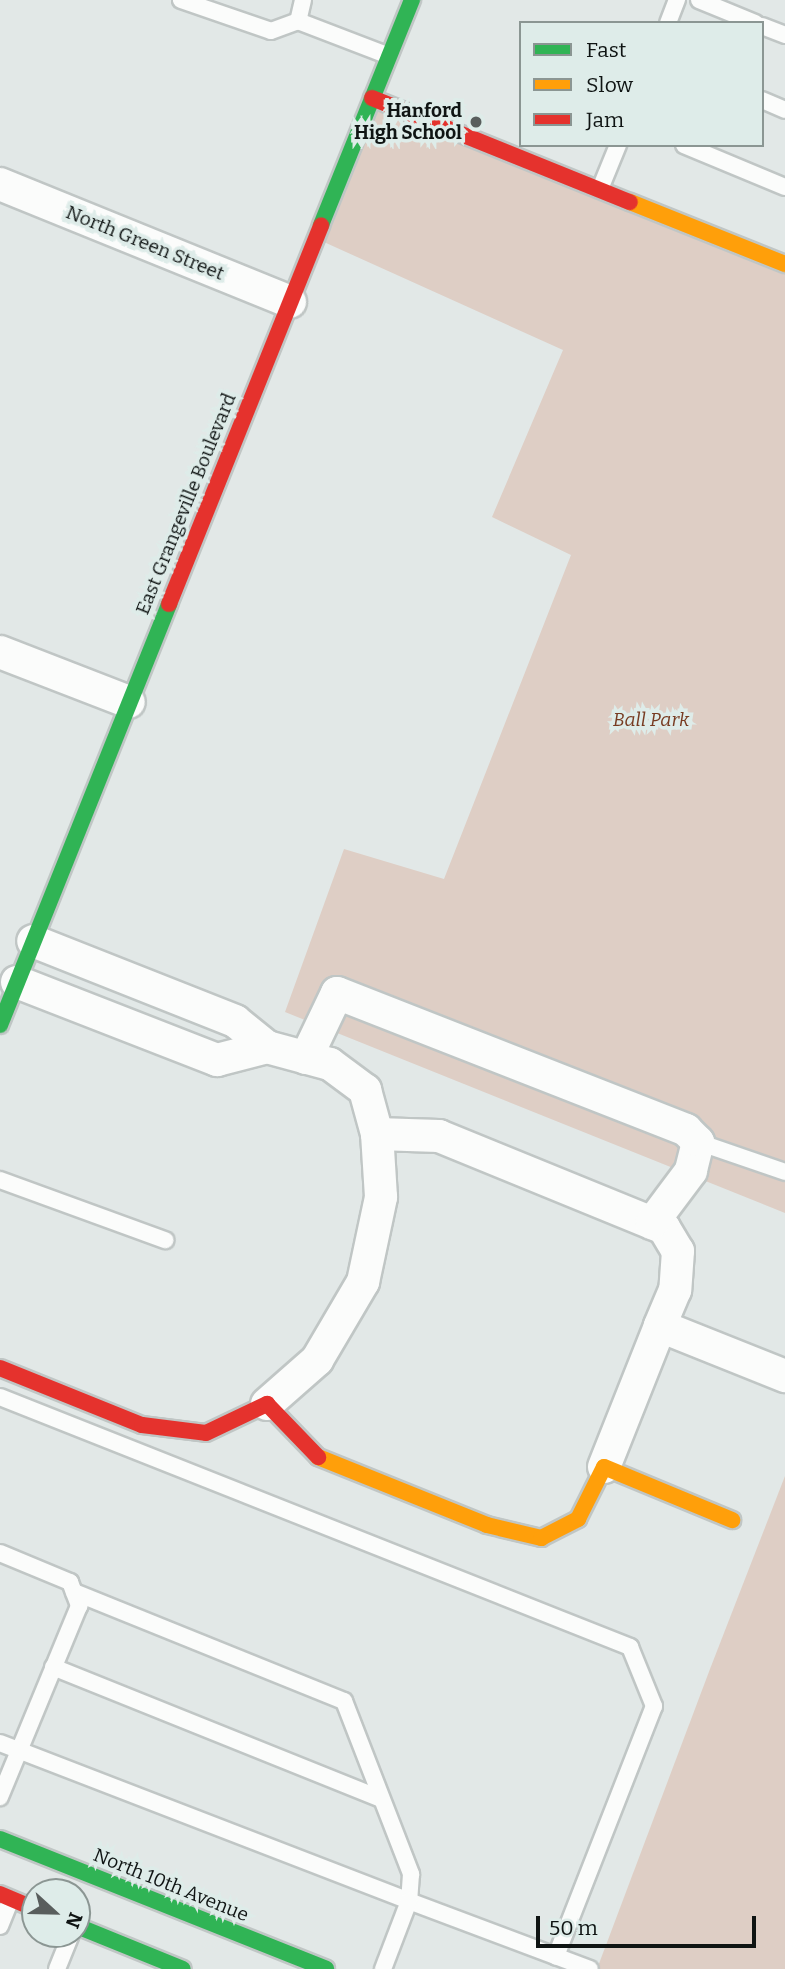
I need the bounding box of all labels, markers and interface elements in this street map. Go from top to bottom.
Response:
legend [519,21,764,147]
text: Fast [586,37,626,63]
text: Slow [586,72,633,98]
place label: Hanford High School [354,100,462,144]
text: Jam [586,107,624,133]
marker: Hanford High School [468,114,484,130]
street label: North Green Street [63,201,227,285]
street label: East Grangeville Boulevard [131,390,241,618]
park label: Ball Park [613,709,689,731]
street label: North 10th Avenue [90,1843,252,1927]
north arrow [21,1878,91,1948]
scale bar [540,1902,760,1946]
text: N [61,1909,87,1931]
text: 50 m [549,1915,598,1941]

